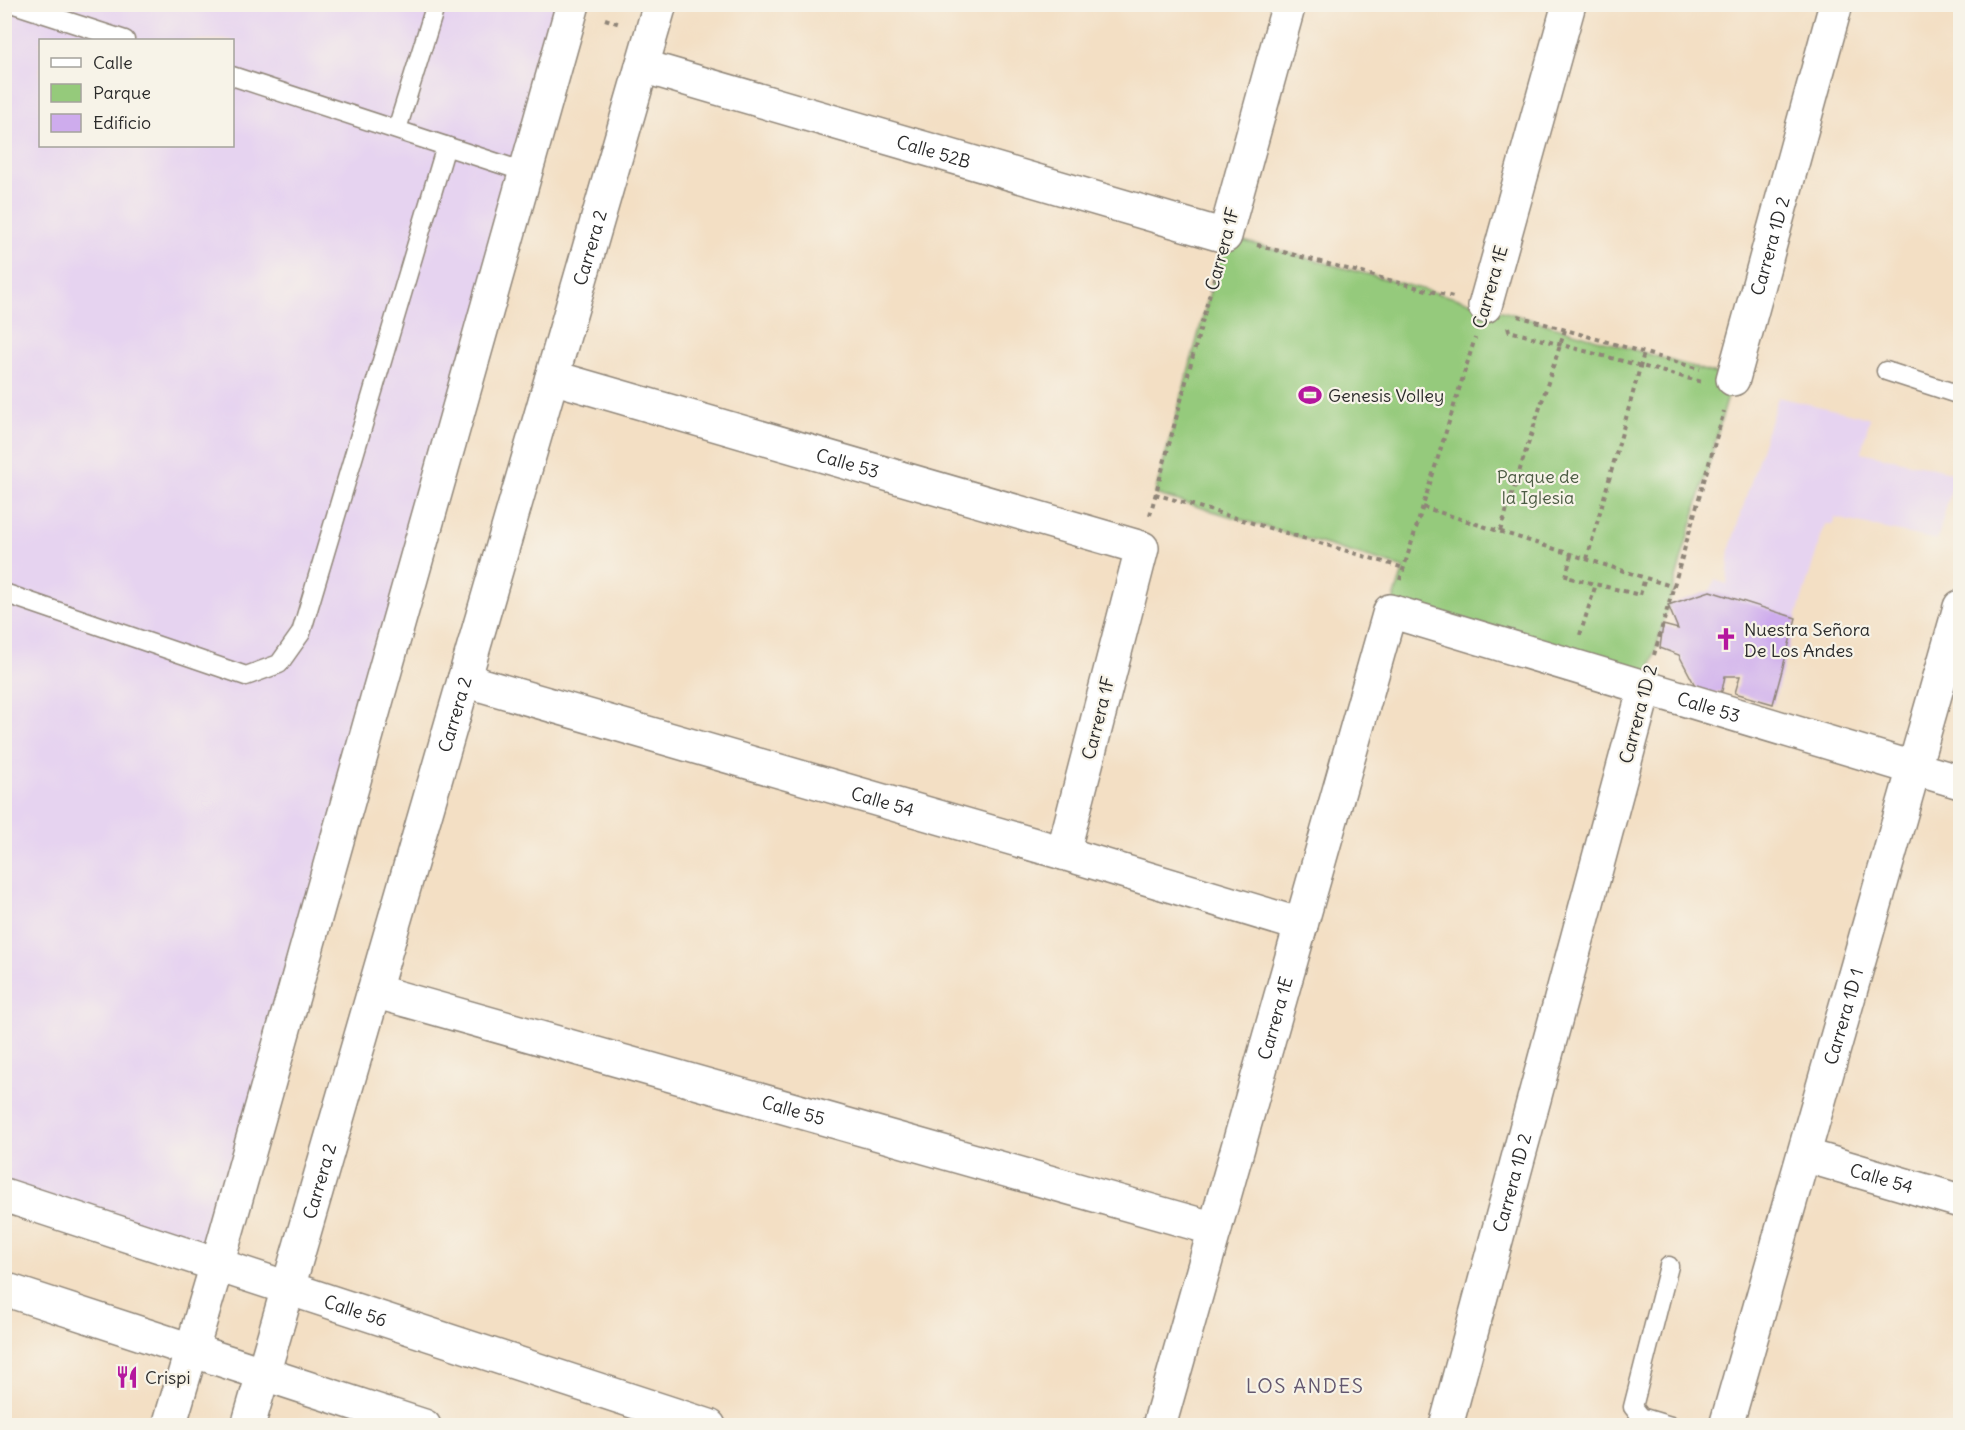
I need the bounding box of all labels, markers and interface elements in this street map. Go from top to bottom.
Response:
legend [39,39,234,147]
text: Calle [93,51,133,74]
text: Parque [93,81,151,104]
text: Edificio [93,111,151,134]
street label: Calle 52B [894,129,974,173]
street label: Carrera 1D 2 [1745,194,1794,298]
street label: Carrera 1F [1200,205,1244,293]
street label: Carrera 2 [568,207,611,288]
street label: Carrera 1E [1467,243,1513,331]
sports icon: Genesis Volley [1297,382,1323,408]
place label: Genesis Volley [1328,384,1444,407]
street label: Calle 53 [814,443,882,483]
park label: Parque de la Iglesia [1497,465,1579,509]
place label: Nuestra Señora De Los Andes [1744,618,1870,662]
church icon: Nuestra Señora De Los Andes [1713,626,1739,652]
street label: Carrera 1D 2 [1614,662,1662,766]
street label: Carrera 2 [432,674,476,755]
street label: Carrera 1F [1077,674,1119,762]
street label: Calle 53 [1675,686,1743,727]
street label: Calle 54 [849,781,917,821]
street label: Carrera 1D 1 [1818,966,1868,1067]
street label: Carrera 1E [1252,974,1297,1062]
street label: Calle 55 [759,1090,828,1130]
street label: Carrera 1D 2 [1487,1130,1536,1235]
street label: Carrera 2 [297,1141,341,1221]
street label: Calle 54 [1847,1158,1916,1198]
street label: Calle 56 [321,1289,390,1331]
restaurant icon: Crispi [114,1364,140,1390]
place label: Crispi [145,1366,191,1389]
district label: LOS ANDES [1246,1373,1364,1398]

